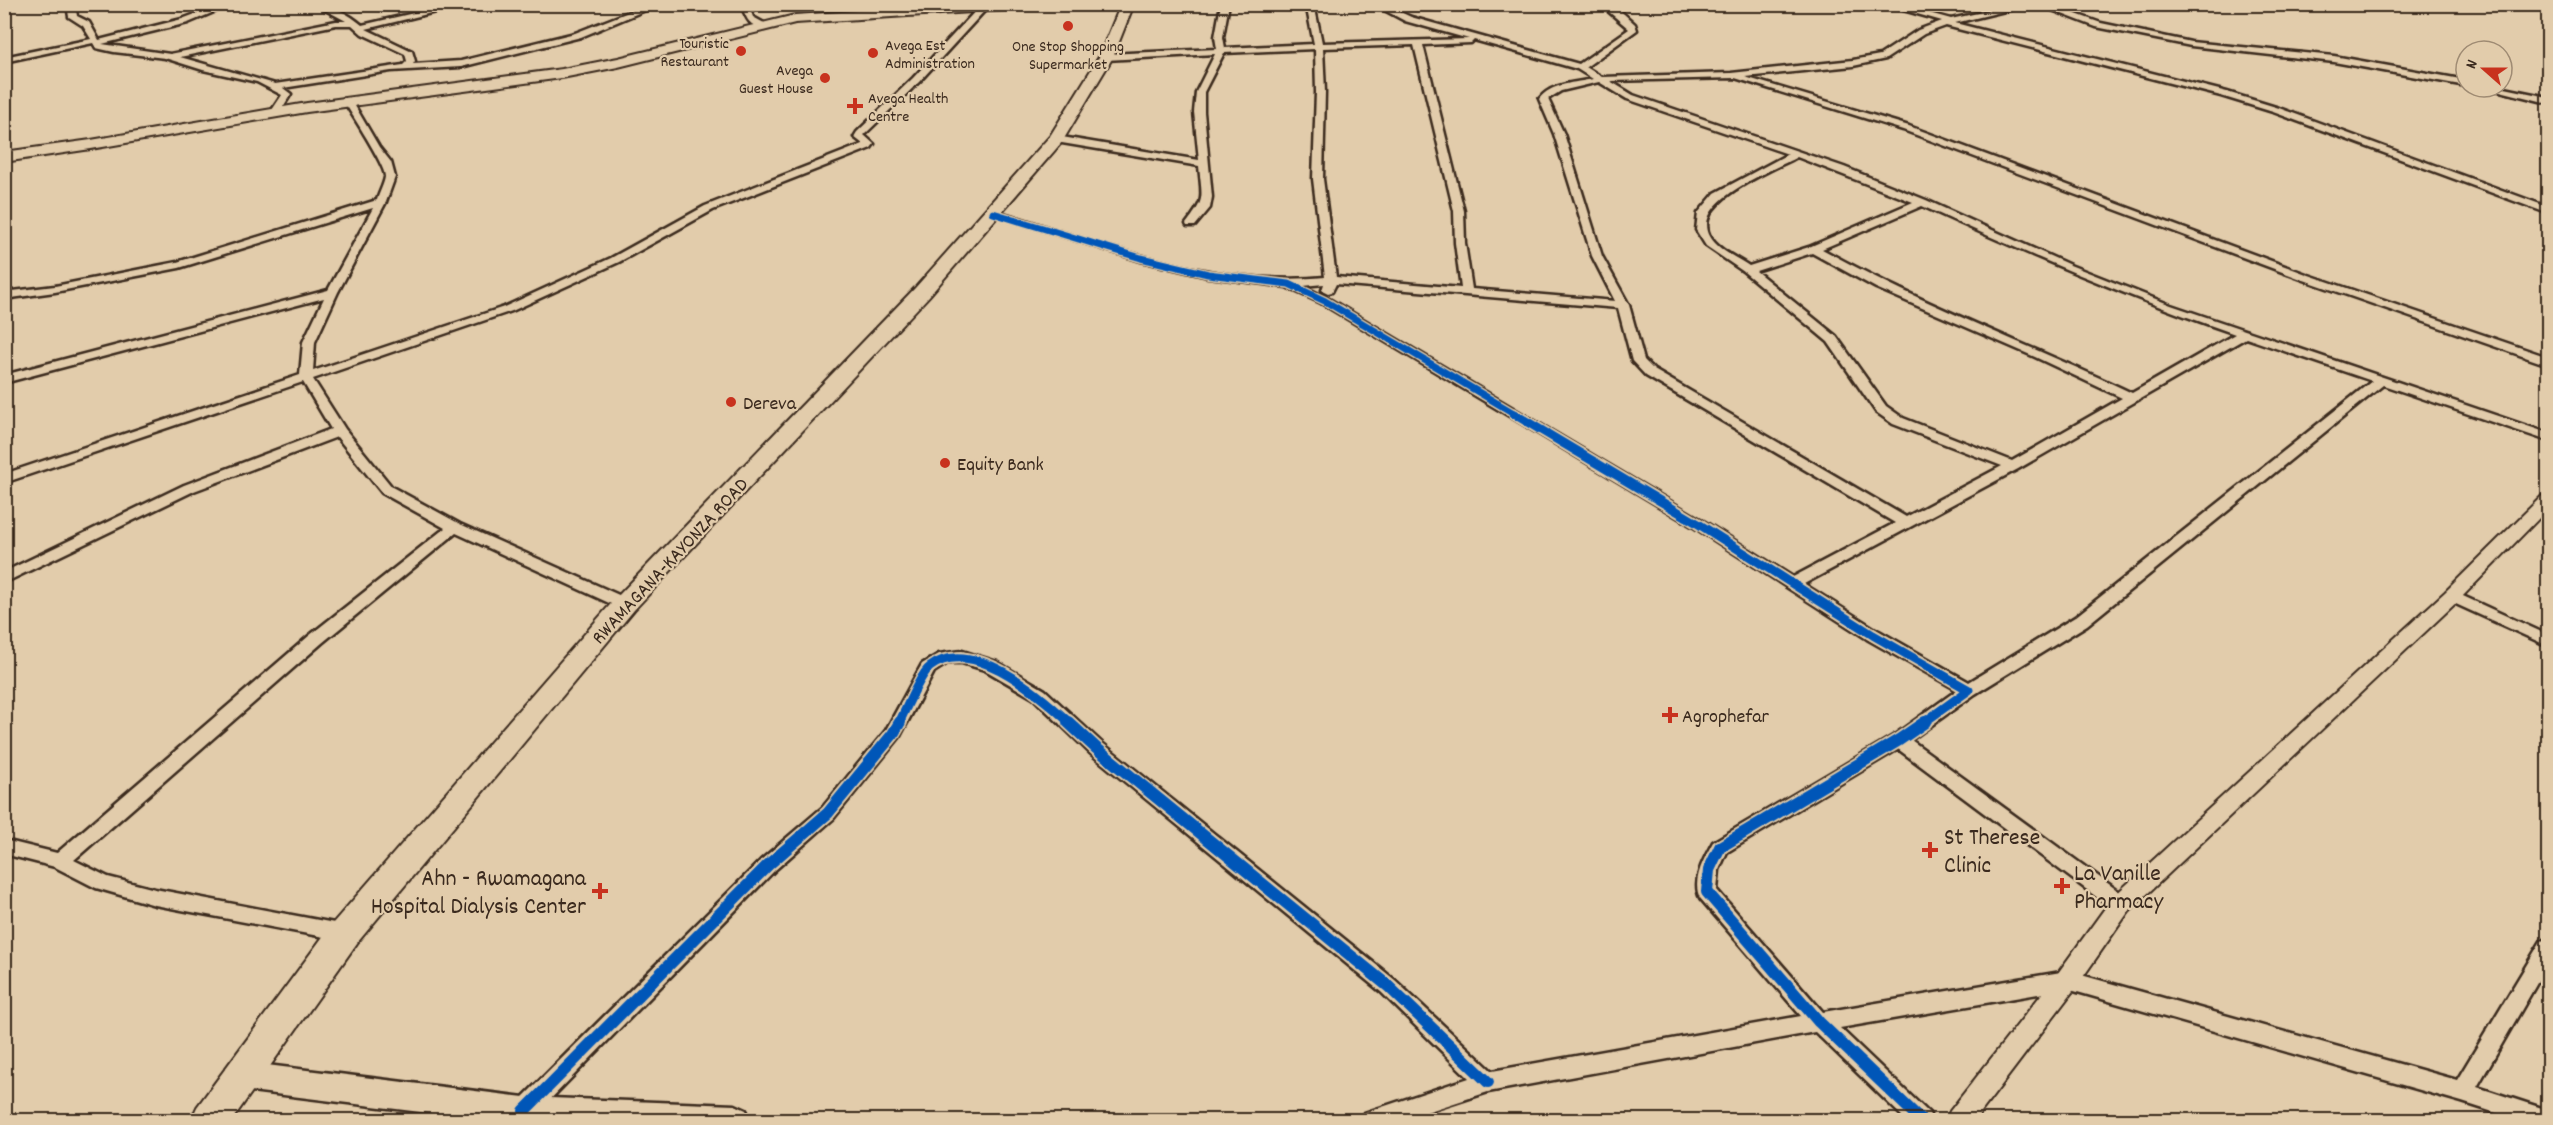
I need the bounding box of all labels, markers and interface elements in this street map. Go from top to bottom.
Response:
marker: One Stop Shopping Supermarket [1061,19,1075,33]
place label: Touristic Restaurant [660,33,729,74]
place label: Avega Est Administration [885,35,975,76]
place label: One Stop Shopping Supermarket [1012,36,1124,77]
north arrow [2454,39,2514,99]
marker: Touristic Restaurant [734,44,748,58]
marker: Avega Est Administration [866,46,880,60]
text: N [2460,57,2485,72]
place label: Avega Guest House [739,60,813,101]
marker: Avega Guest House [818,71,832,85]
place label: Avega Health Centre [868,88,948,129]
marker: Avega Health Centre [846,97,864,115]
place label: Dereva [743,391,797,419]
marker: Dereva [724,395,738,409]
place label: Equity Bank [957,452,1044,480]
marker: Equity Bank [938,456,952,470]
street label: RWAMAGANA-KAYONZA ROAD [586,472,756,652]
place label: Agrophefar [1682,704,1770,732]
marker: Agrophefar [1663,708,1677,722]
place label: St Therese Clinic [1944,822,2040,884]
marker: St Therese Clinic [1921,841,1939,859]
place label: La Vanille Pharmacy [2074,858,2164,920]
place label: Ahn - Rwamagana Hospital Dialysis Center [371,863,587,925]
marker: La Vanille Pharmacy [2055,879,2069,893]
marker: Ahn - Rwamagana Hospital Dialysis Center [591,882,609,900]

